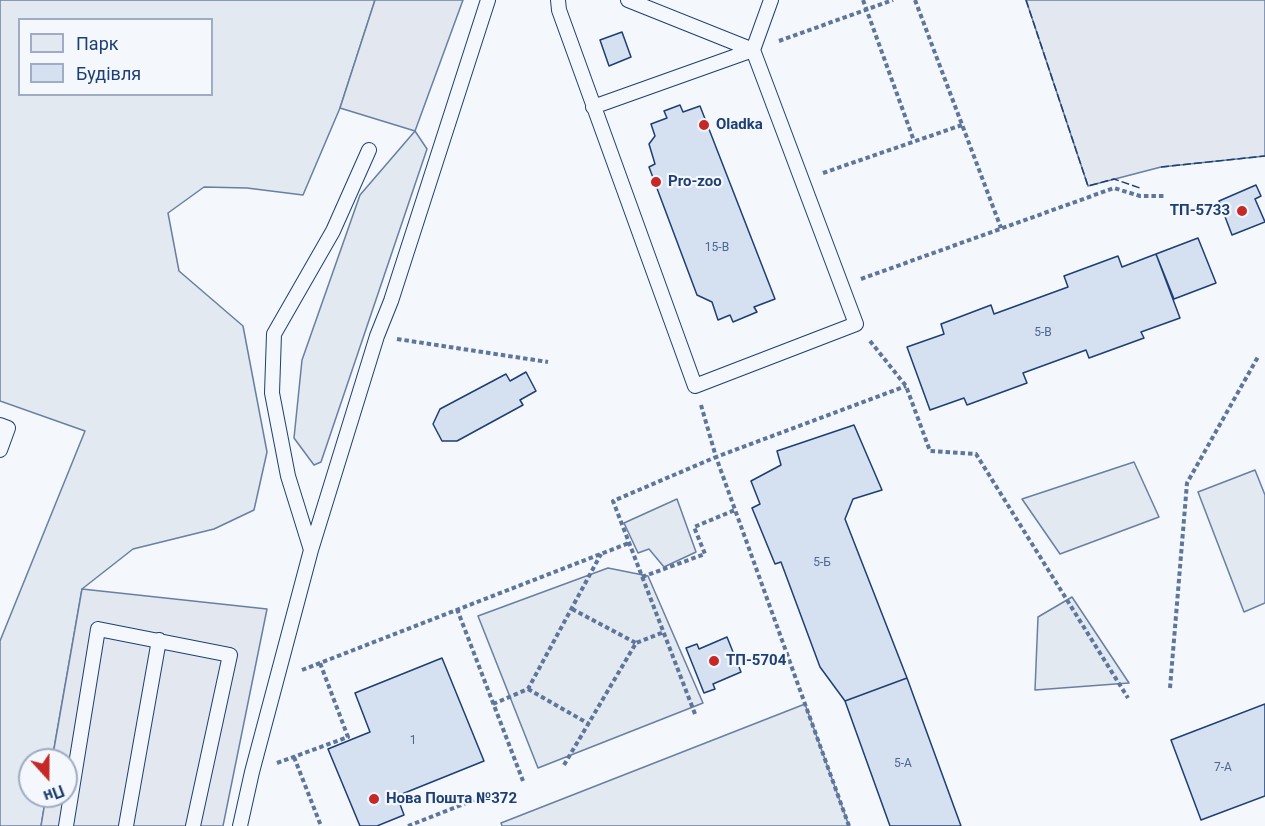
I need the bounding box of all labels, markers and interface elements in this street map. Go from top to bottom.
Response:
legend [18,18,213,96]
text: Парк [76,33,118,54]
text: Будівля [76,63,141,84]
place label: Oladka [716,116,763,134]
marker: Oladka [697,118,711,132]
place label: Pro-zoo [668,173,722,191]
marker: Pro-zoo [649,175,663,189]
place label: ТП-5733 [1170,202,1230,220]
marker: ТП-5733 [1235,204,1249,218]
house number: 15-В [705,241,729,255]
house number: 5-В [1034,326,1052,340]
house number: 5-Б [813,556,831,570]
place label: ТП-5704 [726,652,786,670]
marker: ТП-5704 [707,654,721,668]
house number: 1 [410,734,416,748]
north arrow [18,748,78,808]
house number: 5-А [894,757,912,771]
house number: 7-А [1214,761,1232,775]
text: Пн [41,781,67,806]
place label: Нова Пошта №372 [386,790,517,808]
marker: Нова Пошта №372 [367,792,381,806]

